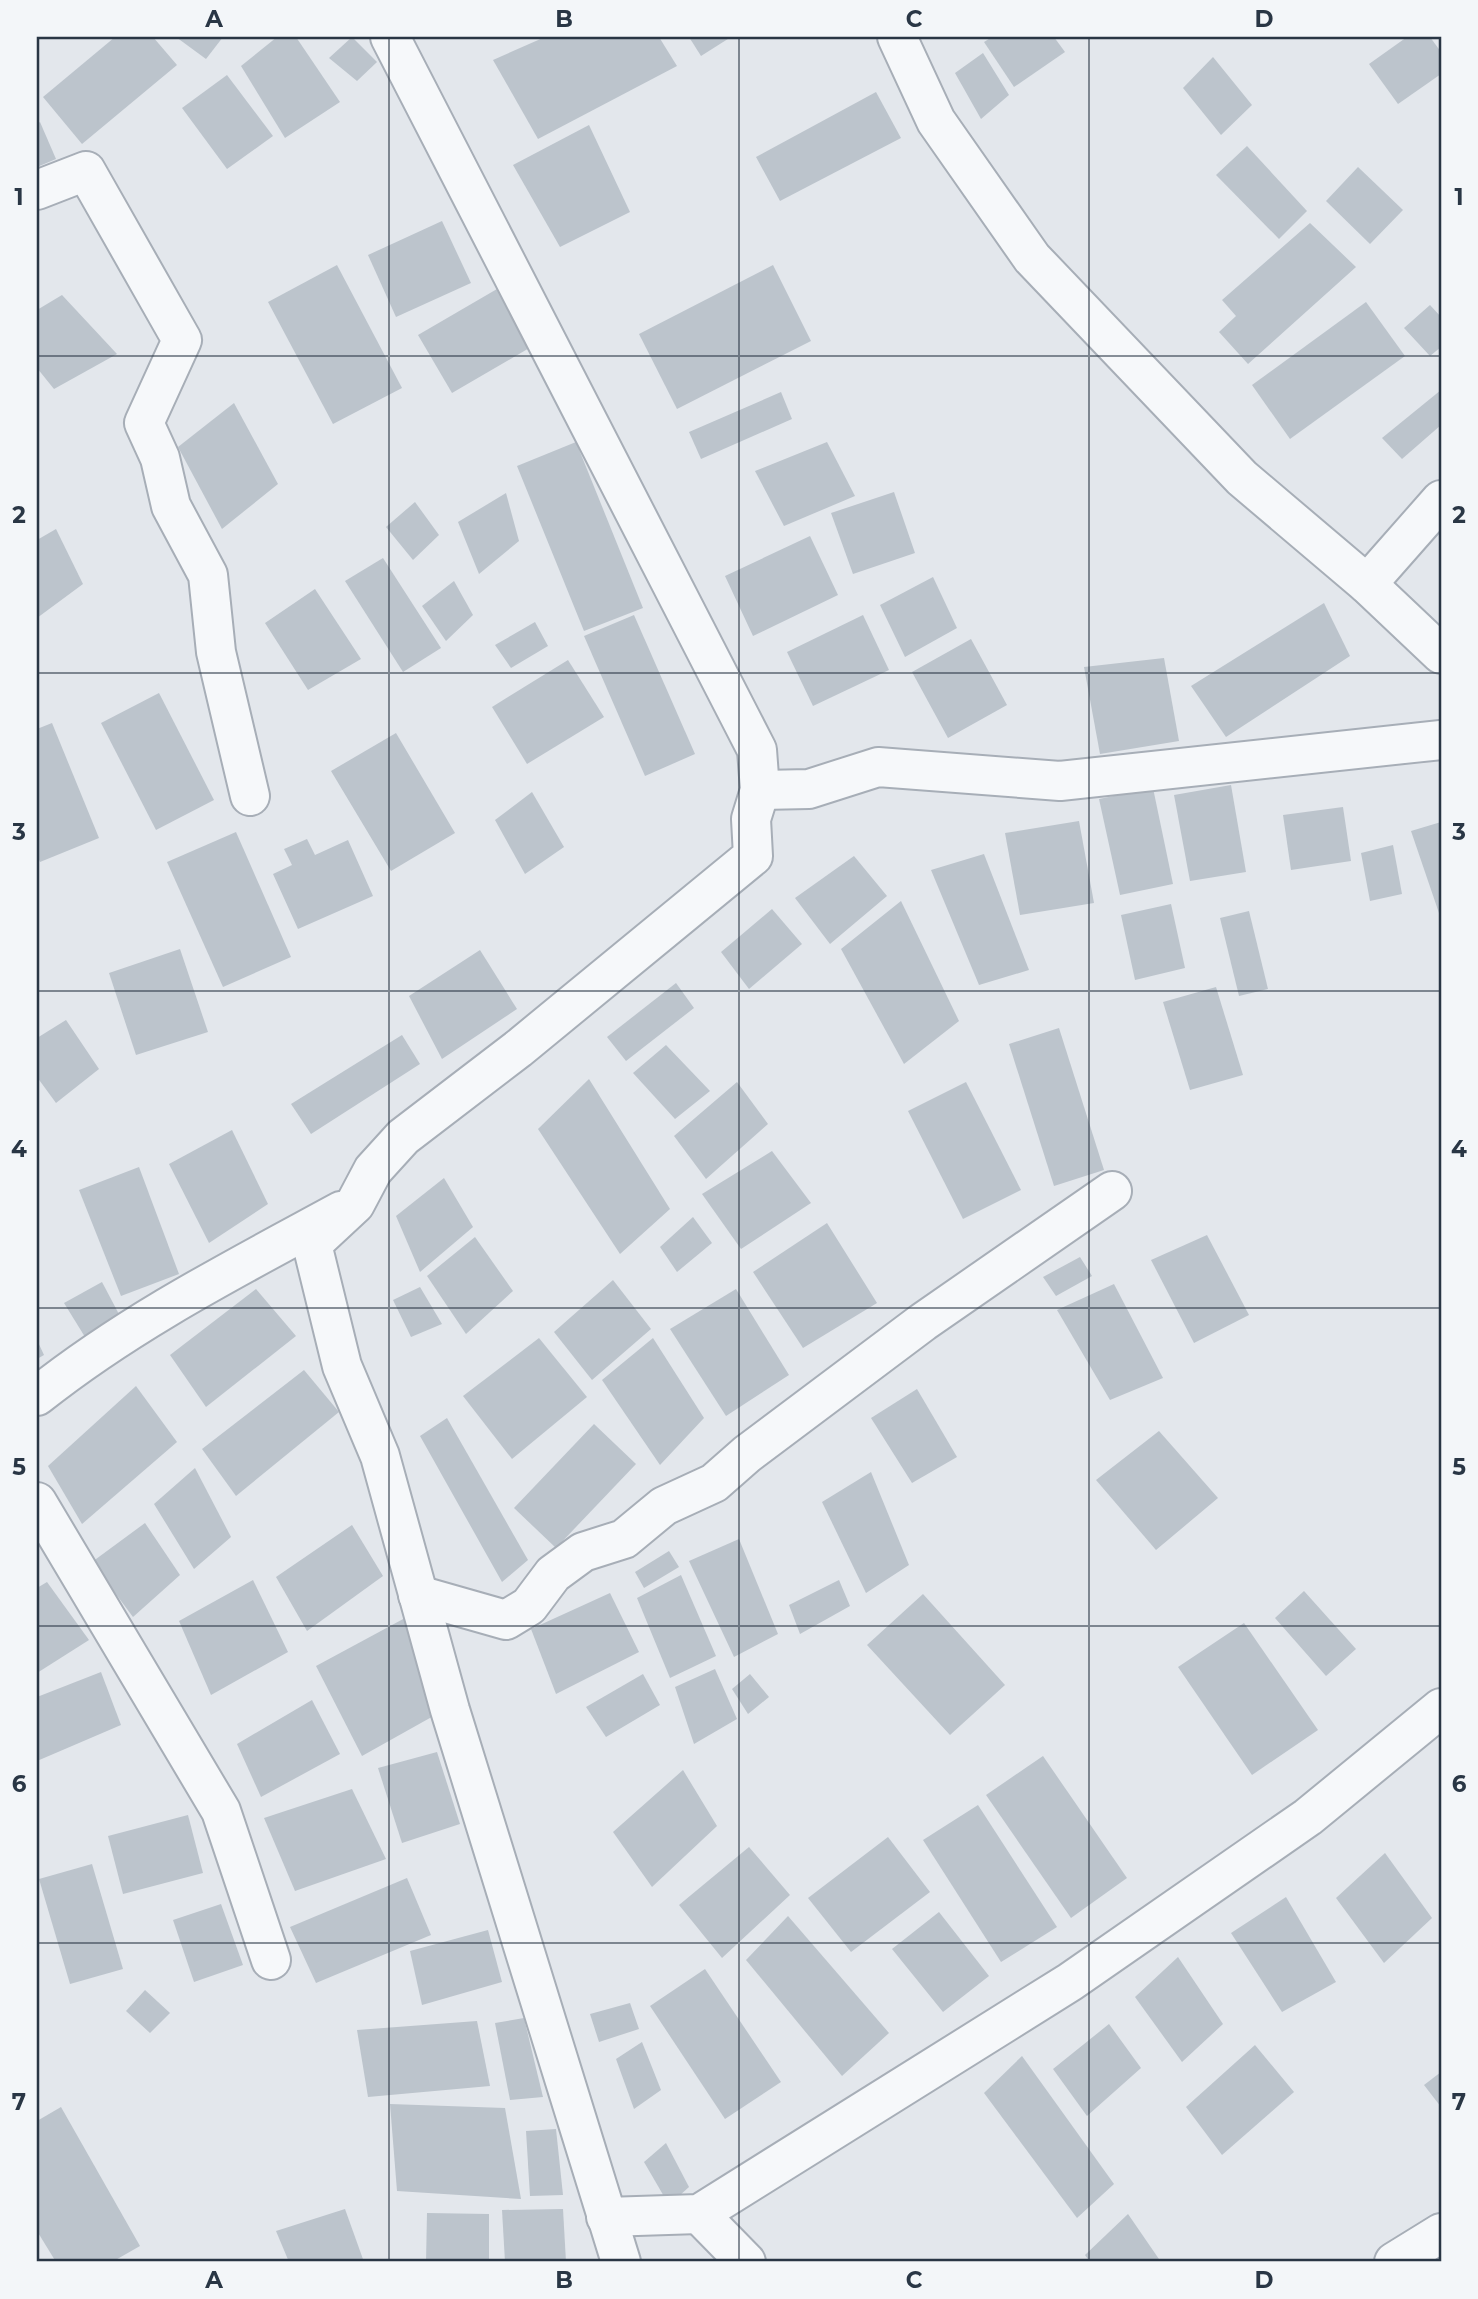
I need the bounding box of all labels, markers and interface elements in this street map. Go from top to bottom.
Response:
text: A [204,5,223,33]
text: B [555,5,573,33]
text: C [906,5,923,33]
text: D [1255,5,1274,33]
text: 1 [14,183,24,211]
text: 1 [1454,183,1464,211]
text: 2 [12,501,26,529]
text: 2 [1452,501,1466,529]
text: 3 [11,818,26,846]
text: 3 [1451,818,1466,846]
text: 4 [11,1135,27,1163]
text: 4 [1451,1135,1467,1163]
text: 5 [12,1453,26,1481]
text: 5 [1452,1453,1466,1481]
text: 6 [12,1770,27,1798]
text: 6 [1452,1770,1467,1798]
text: 7 [12,2088,26,2116]
text: 7 [1452,2088,1466,2116]
text: A [204,2266,223,2294]
text: B [555,2266,573,2294]
text: C [906,2266,923,2294]
text: D [1255,2266,1274,2294]

